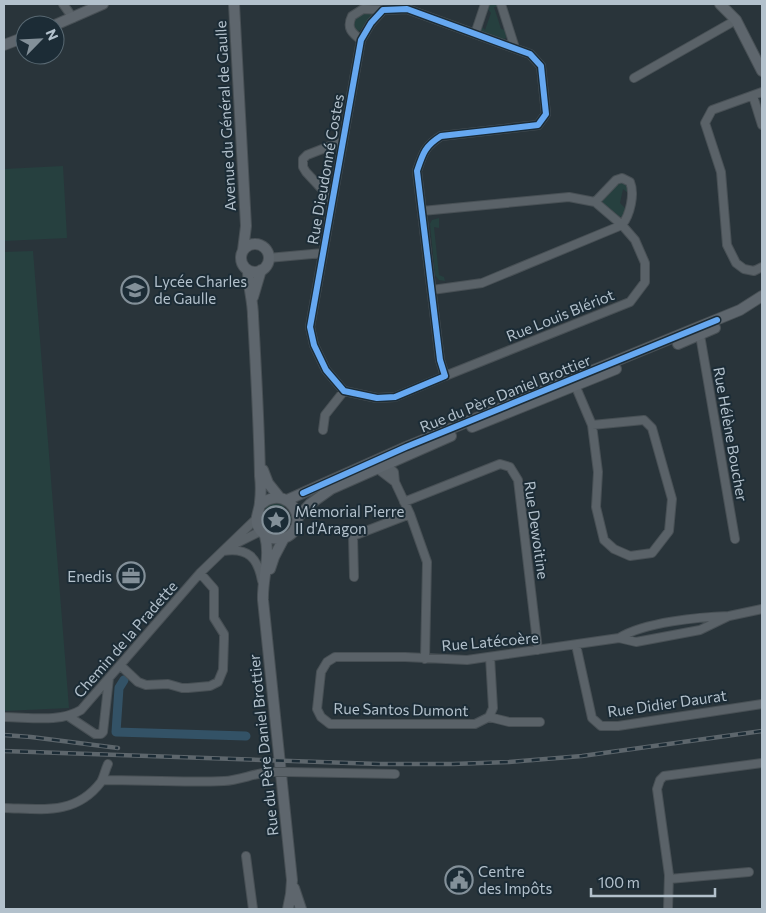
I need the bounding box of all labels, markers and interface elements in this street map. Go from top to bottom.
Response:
north arrow [15,15,65,65]
street label: Avenue du Général de Gaulle [211,20,239,212]
text: N [42,26,62,43]
street label: Rue Dieudonné Costes [303,92,347,246]
place label: Lycée Charles de Gaulle [154,272,247,307]
school or university icon: Lycée Charles de Gaulle [120,275,150,305]
street label: Rue Louis Blériot [503,285,617,345]
street label: Rue du Père Daniel Brottier [417,350,593,436]
street label: Rue Hélène Boucher [710,365,752,503]
street label: Rue Dewoitine [521,480,553,580]
place label: Mémorial Pierre II d'Aragon [295,502,405,537]
place icon: Mémorial Pierre II d'Aragon [261,505,291,535]
office icon: Enedis [116,561,146,591]
place label: Enedis [67,567,112,585]
street label: Chemin de la Pradette [69,577,181,701]
street label: Rue Latécoère [441,628,539,654]
street label: Rue du Père Daniel Brottier [244,653,282,837]
street label: Rue Didier Daurat [606,686,728,720]
street label: Rue Santos Dumont [333,699,469,719]
place label: Centre des Impôts [478,862,552,897]
public building icon: Centre des Impôts [444,865,474,895]
scale bar [591,866,715,898]
text: 100 m [598,873,640,891]

